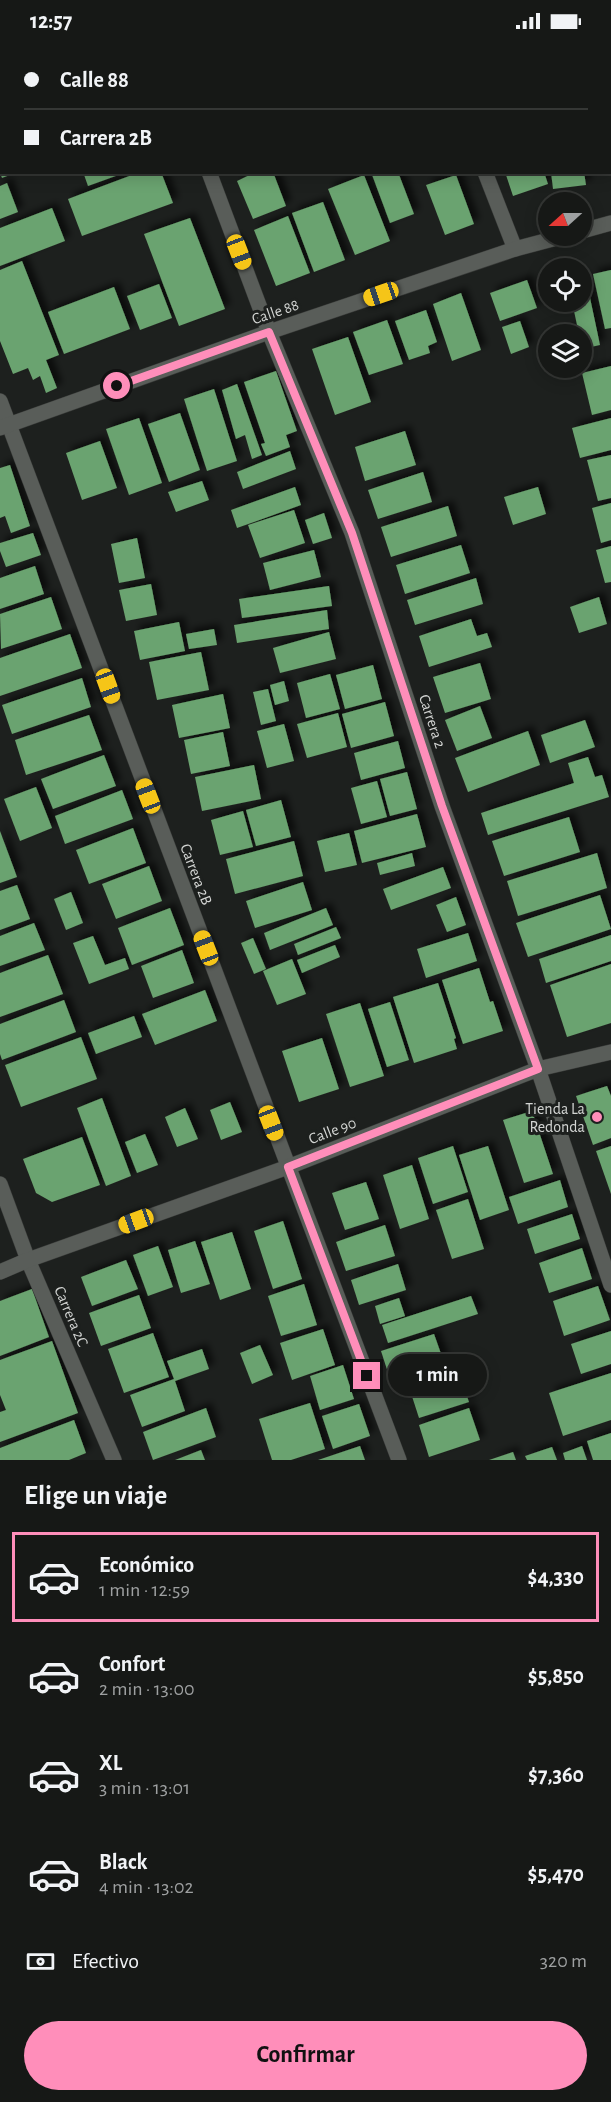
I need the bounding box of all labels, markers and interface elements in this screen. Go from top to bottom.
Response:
text: 12:57 [30,10,72,32]
text: Calle 88 [60,69,129,91]
text: Carrera 2B [60,127,152,149]
north arrow [538,192,592,246]
map controls [538,192,592,378]
car [224,232,254,272]
button: locate [538,258,592,312]
car [361,280,401,308]
street label: Calle 88 [250,296,301,327]
button: layers [538,324,592,378]
route start [103,372,130,399]
car [93,666,123,706]
street label: Carrera 2 [416,692,448,750]
car [133,776,163,816]
street label: Carrera 2B [177,842,215,907]
car [191,928,221,968]
place label: Tienda La Redonda [525,1101,585,1135]
car [256,1103,286,1143]
marker: Tienda La Redonda [590,1110,604,1124]
street label: Calle 90 [306,1115,358,1147]
car [116,1206,156,1236]
street label: Carrera 2C [51,1284,91,1349]
callout: 1 min [388,1355,487,1397]
route end [353,1362,380,1389]
text: 1 min [416,1365,459,1385]
text: Elige un viaje [24,1482,167,1509]
icon: car [27,1550,81,1604]
text: Económico [99,1554,194,1576]
text: $4,330 [528,1566,584,1588]
text: 1 min · 12:59 [99,1580,190,1600]
icon: car [27,1649,81,1703]
text: Confort [99,1653,165,1675]
text: $5,850 [528,1665,584,1687]
text: 2 min · 13:00 [99,1679,195,1699]
icon: car [27,1748,81,1802]
text: XL [99,1752,122,1774]
text: $7,360 [528,1764,584,1786]
text: 3 min · 13:01 [99,1778,190,1798]
icon: car [27,1847,81,1901]
text: Black [99,1851,147,1873]
text: $5,470 [528,1863,584,1885]
text: 4 min · 13:02 [99,1877,194,1897]
icon: cash [24,1945,57,1978]
text: Efectivo [72,1950,139,1972]
text: 320 m [540,1951,587,1971]
button: Confirmar [24,2021,587,2090]

